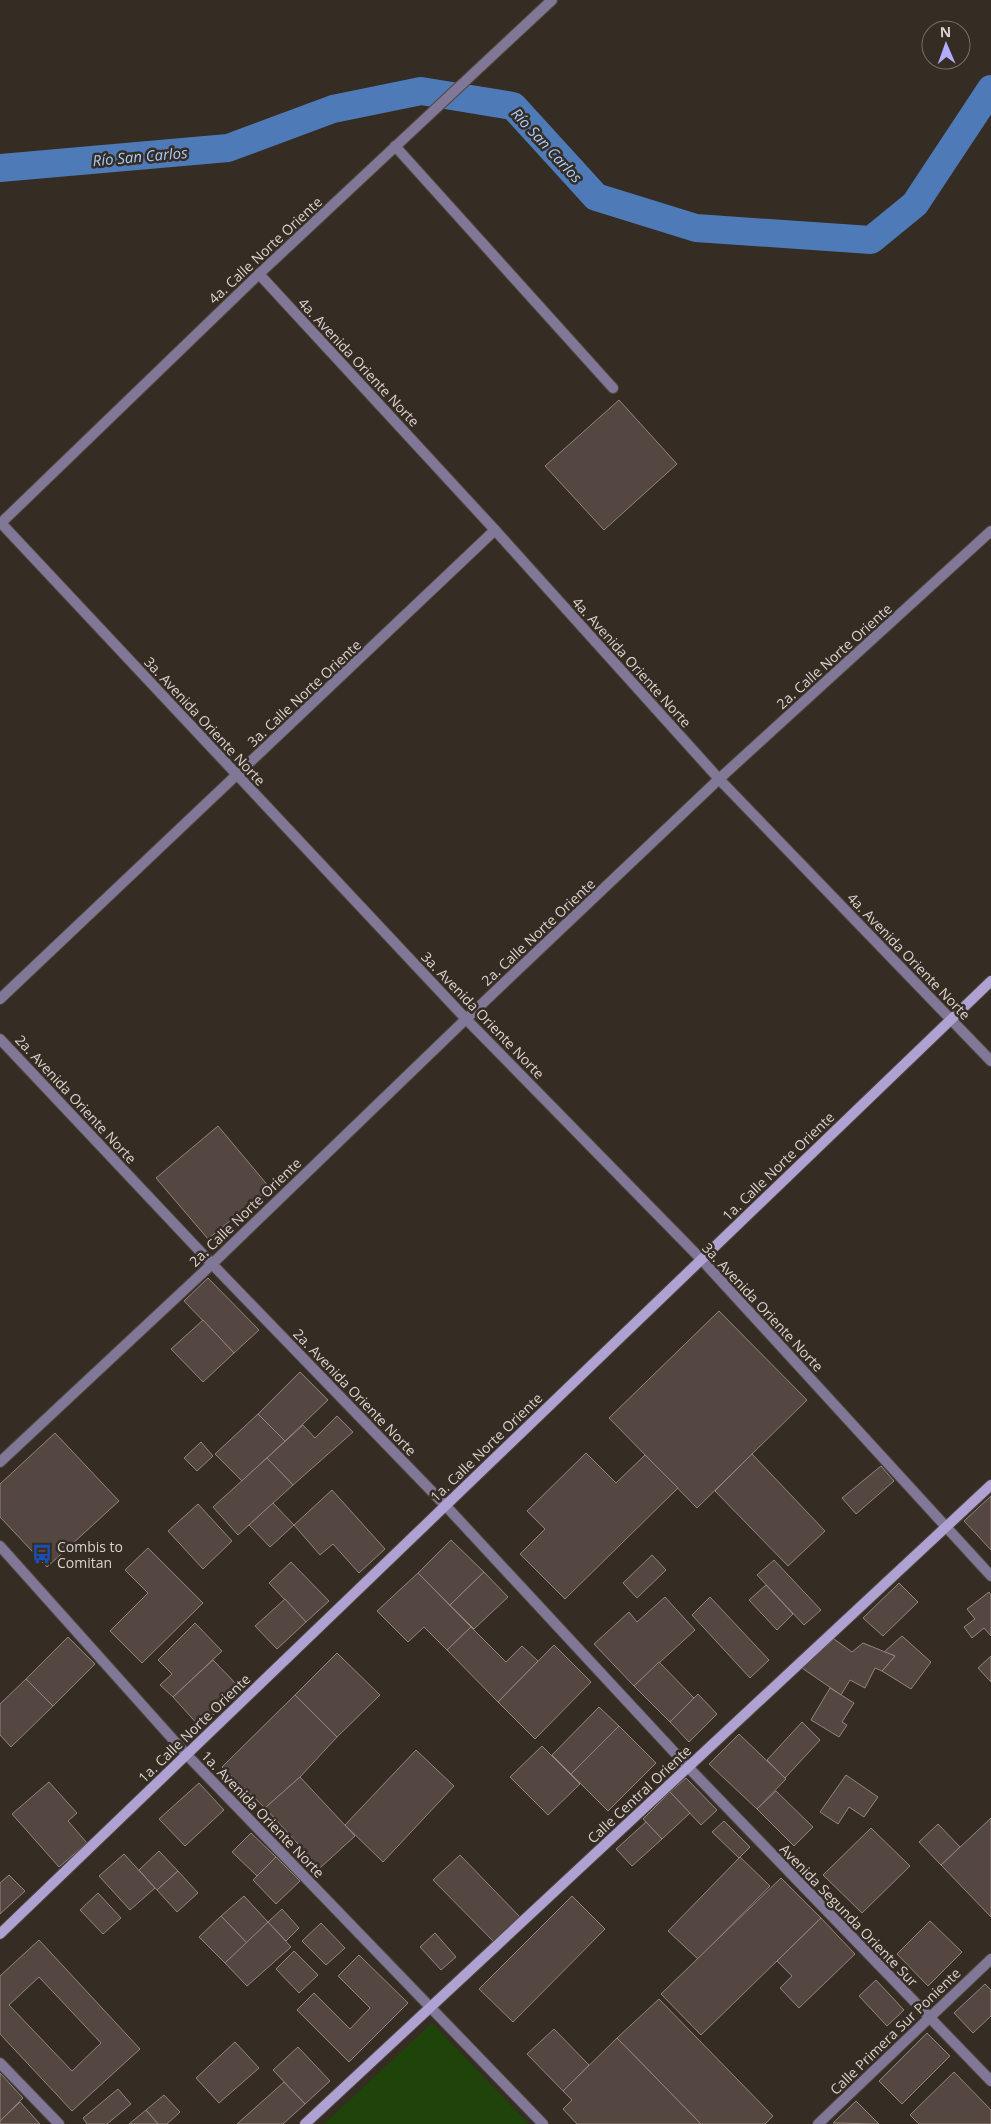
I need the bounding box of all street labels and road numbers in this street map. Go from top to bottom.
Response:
street label: 4a. Calle Norte Oriente [204,192,326,308]
street label: 4a. Avenida Oriente Norte [294,294,424,431]
street label: 4a. Avenida Oriente Norte [568,593,696,731]
street label: 2a. Calle Norte Oriente [772,599,896,713]
street label: 3a. Calle Norte Oriente [243,635,365,751]
street label: 3a. Avenida Oriente Norte [140,653,270,790]
street label: 2a. Calle Norte Oriente [477,874,599,990]
street label: 4a. Avenida Oriente Norte [843,888,975,1024]
street label: 3a. Avenida Oriente Norte [417,947,549,1083]
street label: 2a. Avenida Oriente Norte [11,1031,141,1168]
street label: 1a. Calle Norte Oriente [718,1107,838,1225]
street label: 2a. Calle Norte Oriente [185,1153,305,1271]
street label: 3a. Avenida Oriente Norte [698,1239,828,1376]
street label: 2a. Avenida Oriente Norte [289,1324,421,1460]
street label: 1a. Calle Norte Oriente [426,1388,546,1506]
street label: 1a. Calle Norte Oriente [134,1669,254,1787]
street label: Calle Central Oriente [583,1741,695,1847]
street label: 1a. Avenida Oriente Norte [197,1746,329,1882]
street label: Avenida Segunda Oriente Sur [776,1840,922,1991]
street label: Calle Primera Sur Poniente [826,1963,965,2099]

